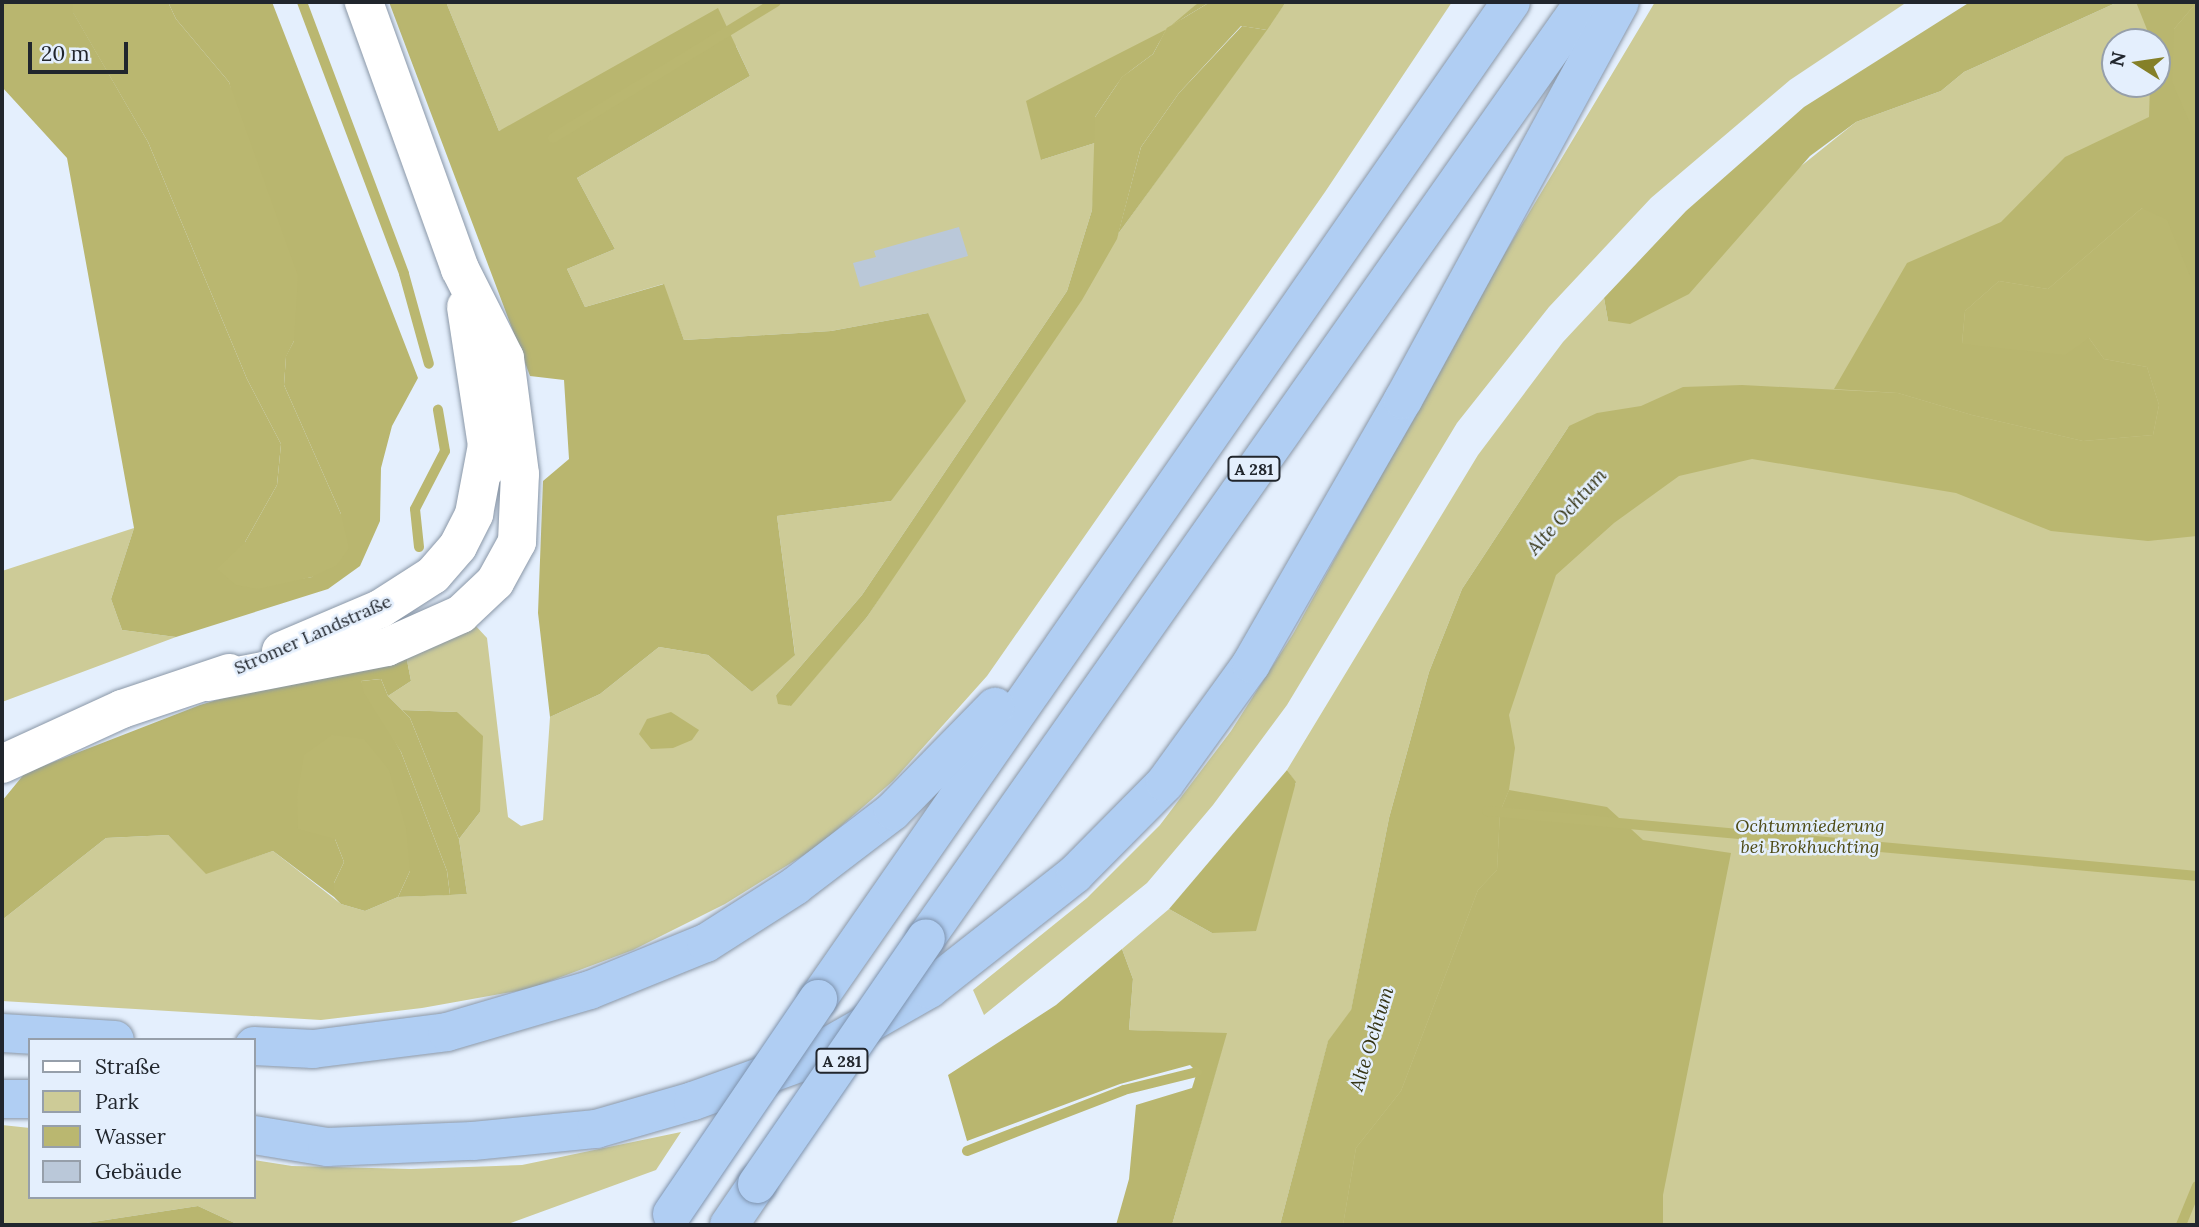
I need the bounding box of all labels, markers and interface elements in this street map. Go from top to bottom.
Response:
scale bar [32,28,131,72]
north arrow [2101,28,2171,98]
text: 20 m [41,40,90,67]
text: N [2104,49,2131,69]
road number: A 281 [1226,456,1282,482]
water label: Alte Ochtum [1522,464,1612,560]
street label: Stromer Landstraße [231,591,395,679]
park label: Ochtumniederung bei Brokhuchting [1735,816,1885,858]
water label: Alte Ochtum [1345,984,1399,1094]
legend [28,1038,256,1199]
road number: A 281 [814,1049,870,1074]
text: Straße [95,1053,160,1080]
text: Park [95,1088,139,1115]
text: Wasser [95,1123,166,1150]
text: Gebäude [95,1158,182,1185]

